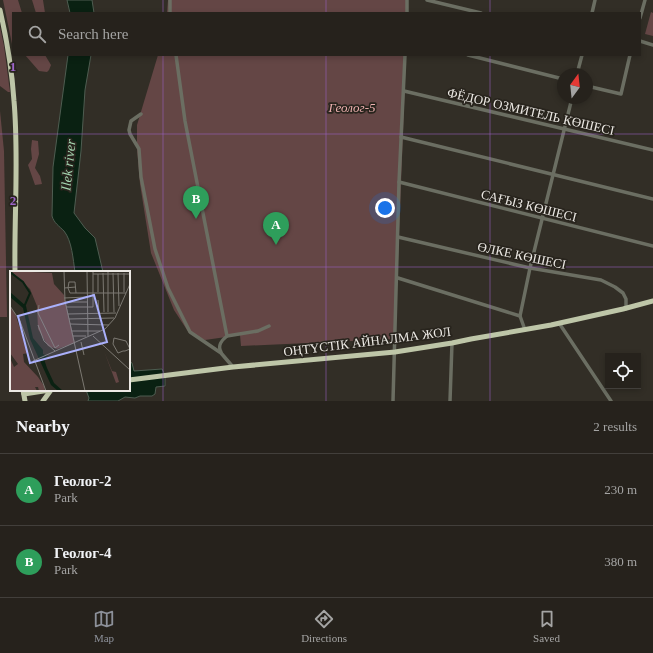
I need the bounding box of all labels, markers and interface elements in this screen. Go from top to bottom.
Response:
search box [12,12,641,56]
icon: search [26,23,48,45]
text: Search here [58,26,128,42]
text: 1 [10,59,16,74]
north arrow [557,68,593,104]
street label: ФЁДОР ОЗМИТЕЛЬ КӨШЕСІ [446,85,616,138]
park label: Геолог-5 [327,100,376,115]
water label: Ilek river [58,138,79,193]
pin: B [183,186,209,219]
street label: САҒЫЗ КӨШЕСІ [479,186,578,225]
text: 2 [10,193,16,208]
your location [375,198,395,218]
pin: A [263,212,289,245]
street label: ӨЛКЕ КӨШЕСІ [476,239,568,272]
inset map [10,271,130,391]
street label: ОҢТҮСТІК АЙНАЛМА ЖОЛ [283,324,452,359]
map controls [605,353,641,389]
button: locate [605,353,641,389]
text: Nearby [16,417,70,436]
text: 2 results [593,419,637,434]
text: Геолог-2 [54,473,112,489]
text: A [24,482,34,497]
text: 230 m [604,482,637,497]
text: Park [54,490,78,505]
text: Геолог-4 [54,545,112,561]
text: B [25,554,33,569]
text: 380 m [604,554,637,569]
text: Park [54,562,78,577]
tab: Map [93,608,115,644]
tab: Directions [301,608,347,644]
tab: Saved [533,608,560,644]

